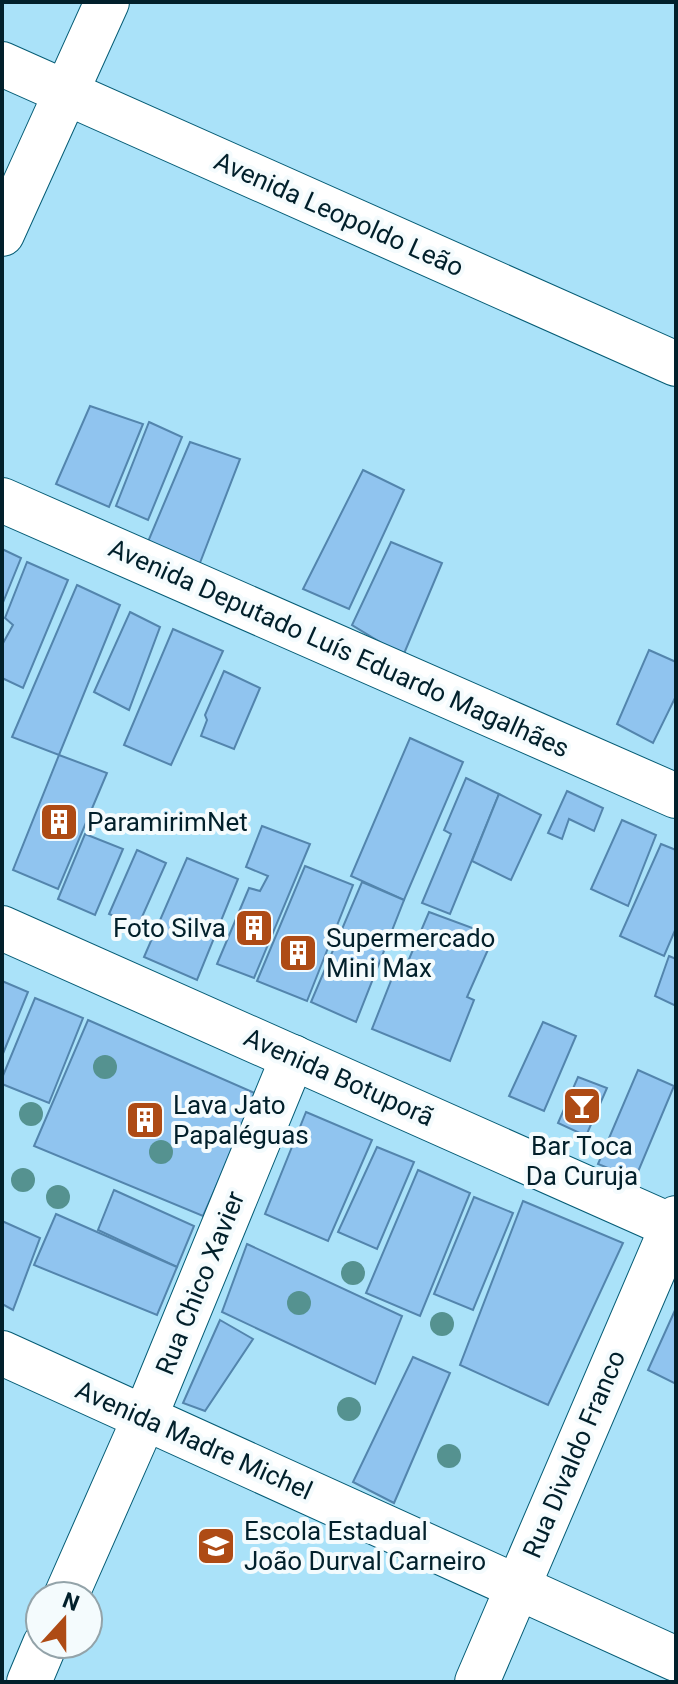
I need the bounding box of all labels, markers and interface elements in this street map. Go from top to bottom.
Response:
street label: Avenida Leopoldo Leão [210,145,468,283]
street label: Avenida Deputado Luís Eduardo Magalhães [104,532,574,764]
building icon: ParamirimNet [38,801,80,843]
place label: ParamirimNet [87,807,248,837]
building icon: Foto Silva [233,907,275,949]
place label: Foto Silva [113,913,226,943]
place label: Supermercado Mini Max [326,923,495,983]
building icon: Supermercado Mini Max [277,932,319,974]
street label: Avenida Botuporã [240,1022,438,1132]
bar icon: Bar Toca Da Curuja [561,1085,603,1127]
place label: Lava Jato Papaléguas [173,1090,309,1150]
building icon: Lava Jato Papaléguas [124,1099,166,1141]
place label: Bar Toca Da Curuja [526,1131,638,1191]
street label: Rua Chico Xavier [150,1187,251,1379]
street label: Rua Divaldo Franco [517,1346,631,1562]
street label: Avenida Madre Michel [71,1374,317,1506]
place label: Escola Estadual João Durval Carneiro [244,1516,486,1576]
school or university icon: Escola Estadual João Durval Carneiro [195,1525,237,1567]
north arrow [24,1580,104,1660]
text: N [59,1587,83,1616]

